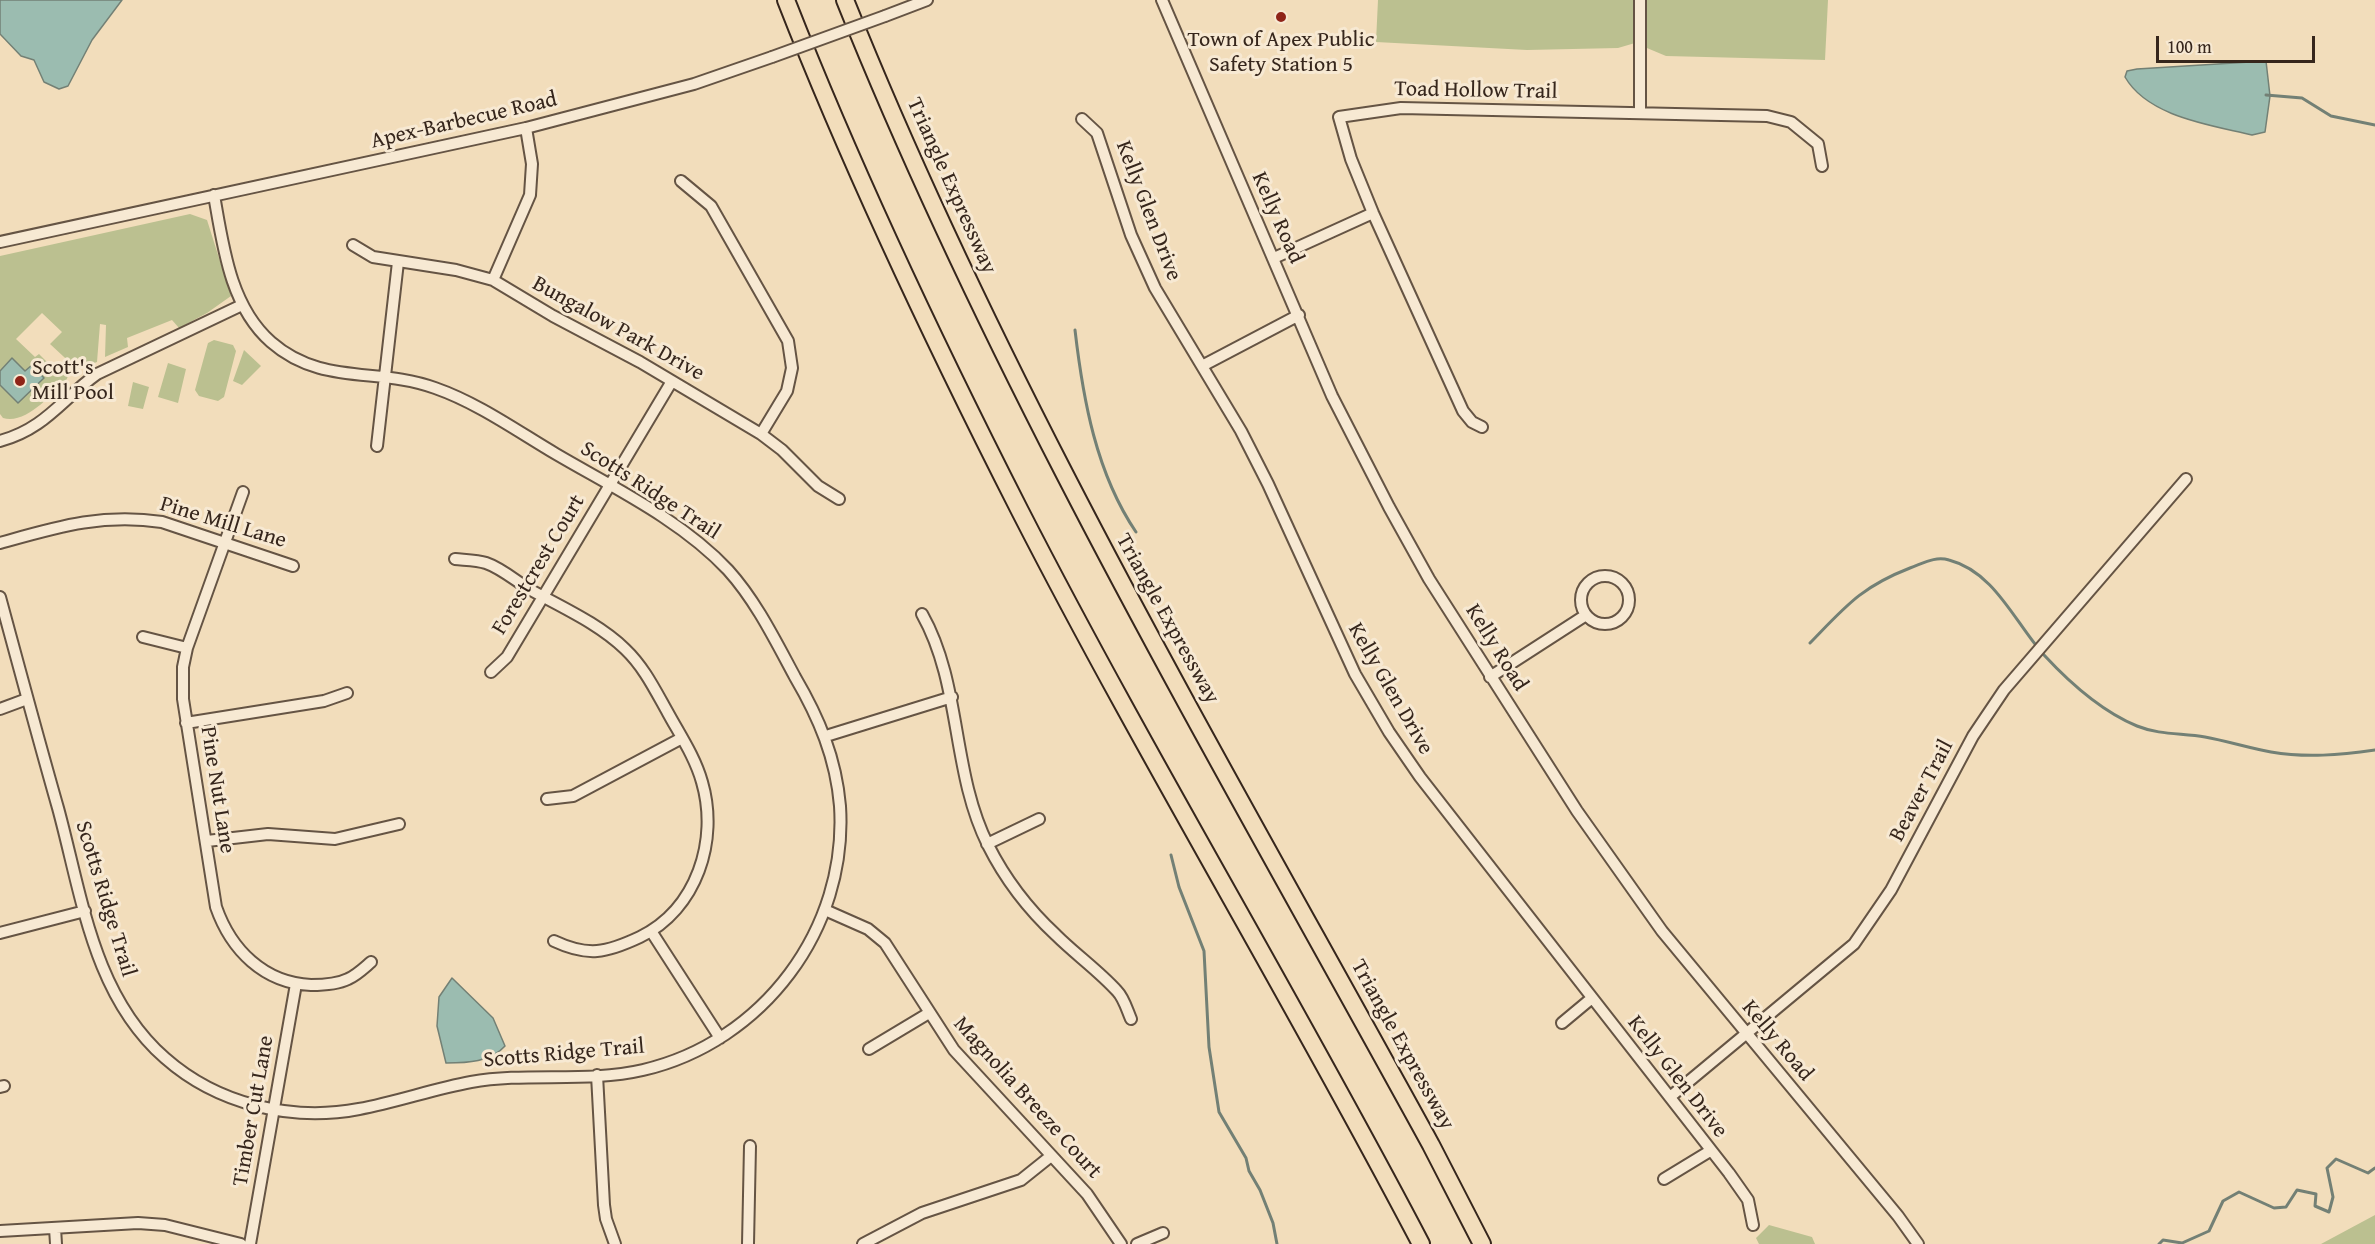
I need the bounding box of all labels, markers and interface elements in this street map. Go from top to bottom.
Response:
marker: Town of Apex Public Safety Station 5 [1274,10,1288,24]
scale bar [2159,24,2318,62]
place label: Town of Apex Public Safety Station 5 [1188,27,1374,78]
text: 100 m [2167,33,2212,60]
street label: Toad Hollow Trail [1394,76,1558,106]
street label: Apex-Barbecue Road [368,87,560,155]
street label: Triangle Expressway [900,94,1002,278]
street label: Kelly Glen Drive [1109,137,1187,285]
street label: Kelly Road [1245,168,1309,268]
street label: Bungalow Park Drive [528,271,708,387]
place label: Scott's Mill Pool [32,355,114,406]
marker: Scott's Mill Pool [13,374,27,388]
street label: Scotts Ridge Trail [575,436,725,546]
street label: Forestcrest Court [487,490,591,640]
street label: Pine Mill Lane [157,491,289,555]
street label: Triangle Expressway [1109,530,1225,708]
street label: Kelly Road [1459,600,1533,696]
street label: Kelly Glen Drive [1342,619,1438,759]
street label: Pine Nut Lane [194,725,240,855]
street label: Beaver Trail [1884,736,1960,846]
street label: Scotts Ridge Trail [69,818,141,980]
street label: Triangle Expressway [1344,956,1460,1134]
street label: Kelly Road [1736,995,1818,1087]
street label: Magnolia Breeze Court [947,1011,1107,1185]
street label: Kelly Glen Drive [1621,1011,1733,1143]
street label: Timber Cut Lane [228,1034,280,1188]
street label: Scotts Ridge Trail [482,1034,646,1074]

